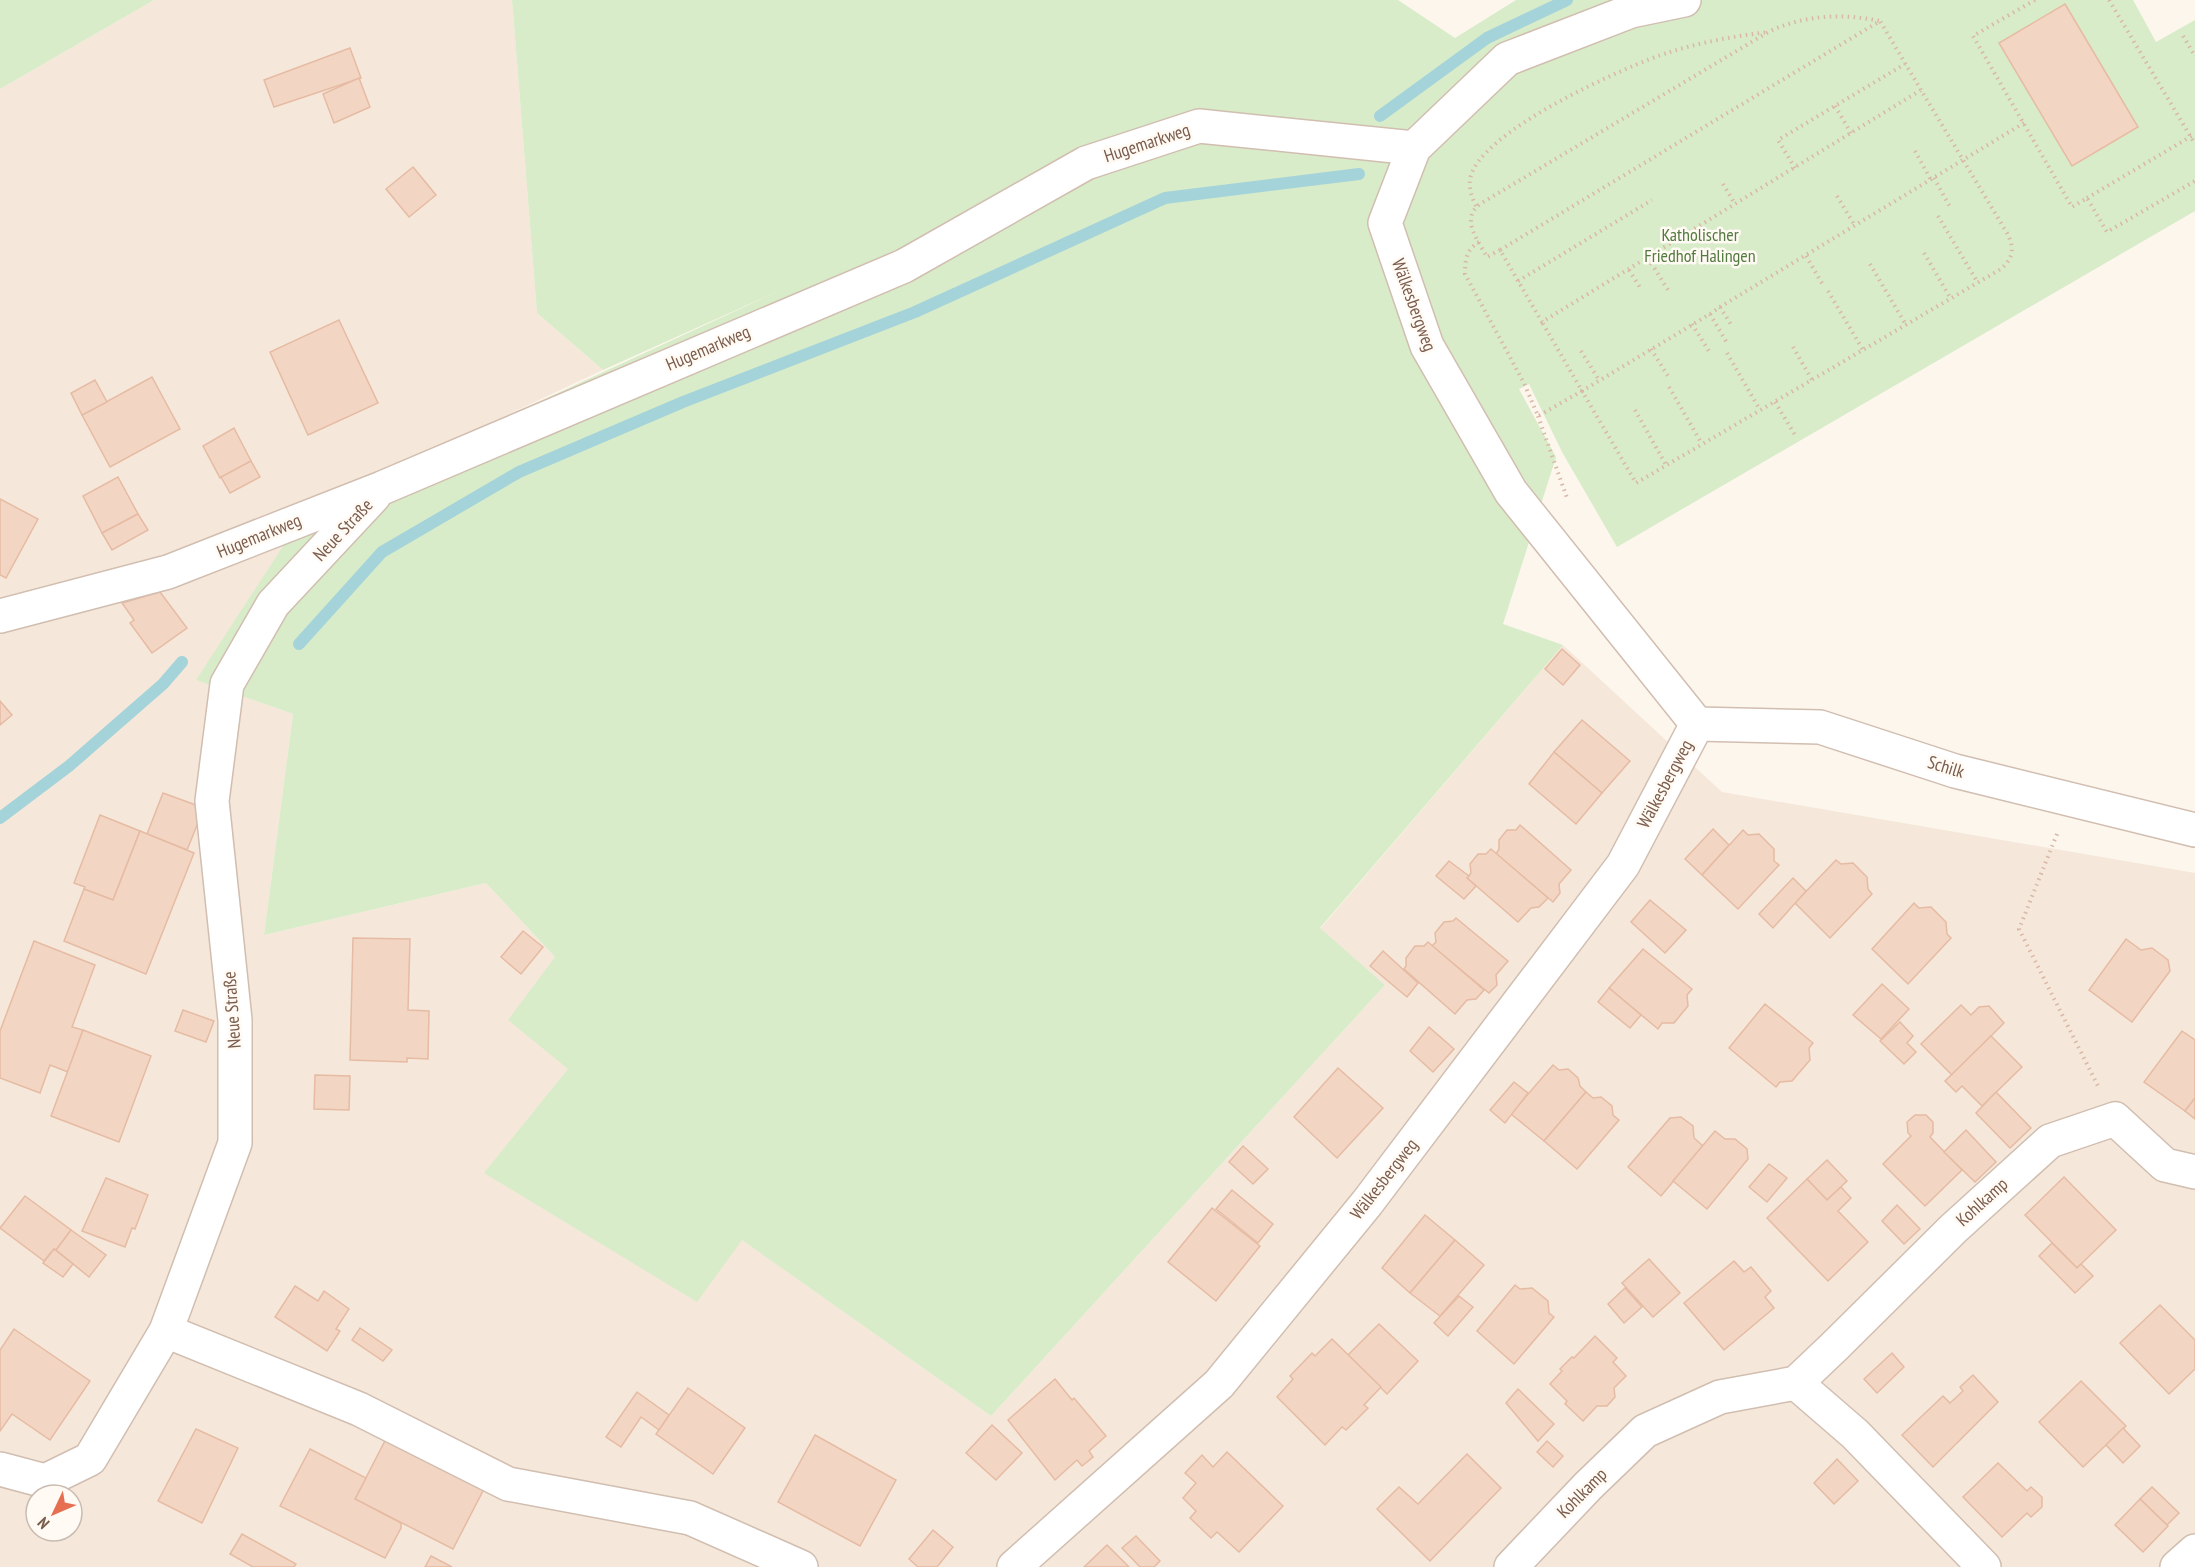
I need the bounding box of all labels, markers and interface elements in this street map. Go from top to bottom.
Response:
street label: Hugemarkweg [1101,118,1193,167]
park label: Katholischer Friedhof Halingen [1644,223,1756,267]
street label: Wälkesbergweg [1387,255,1442,354]
street label: Hugemarkweg [662,320,753,376]
street label: Neue Straße [308,494,377,566]
street label: Hugemarkweg [213,508,304,563]
street label: Wälkesbergweg [1632,736,1697,832]
street label: Schilk [1925,750,1967,783]
street label: Neue Straße [217,971,246,1049]
street label: Wälkesbergweg [1345,1133,1422,1224]
street label: Kohlkamp [1951,1172,2012,1231]
street label: Kohlkamp [1552,1463,1612,1523]
north arrow [24,1483,84,1543]
text: N [33,1513,53,1533]

